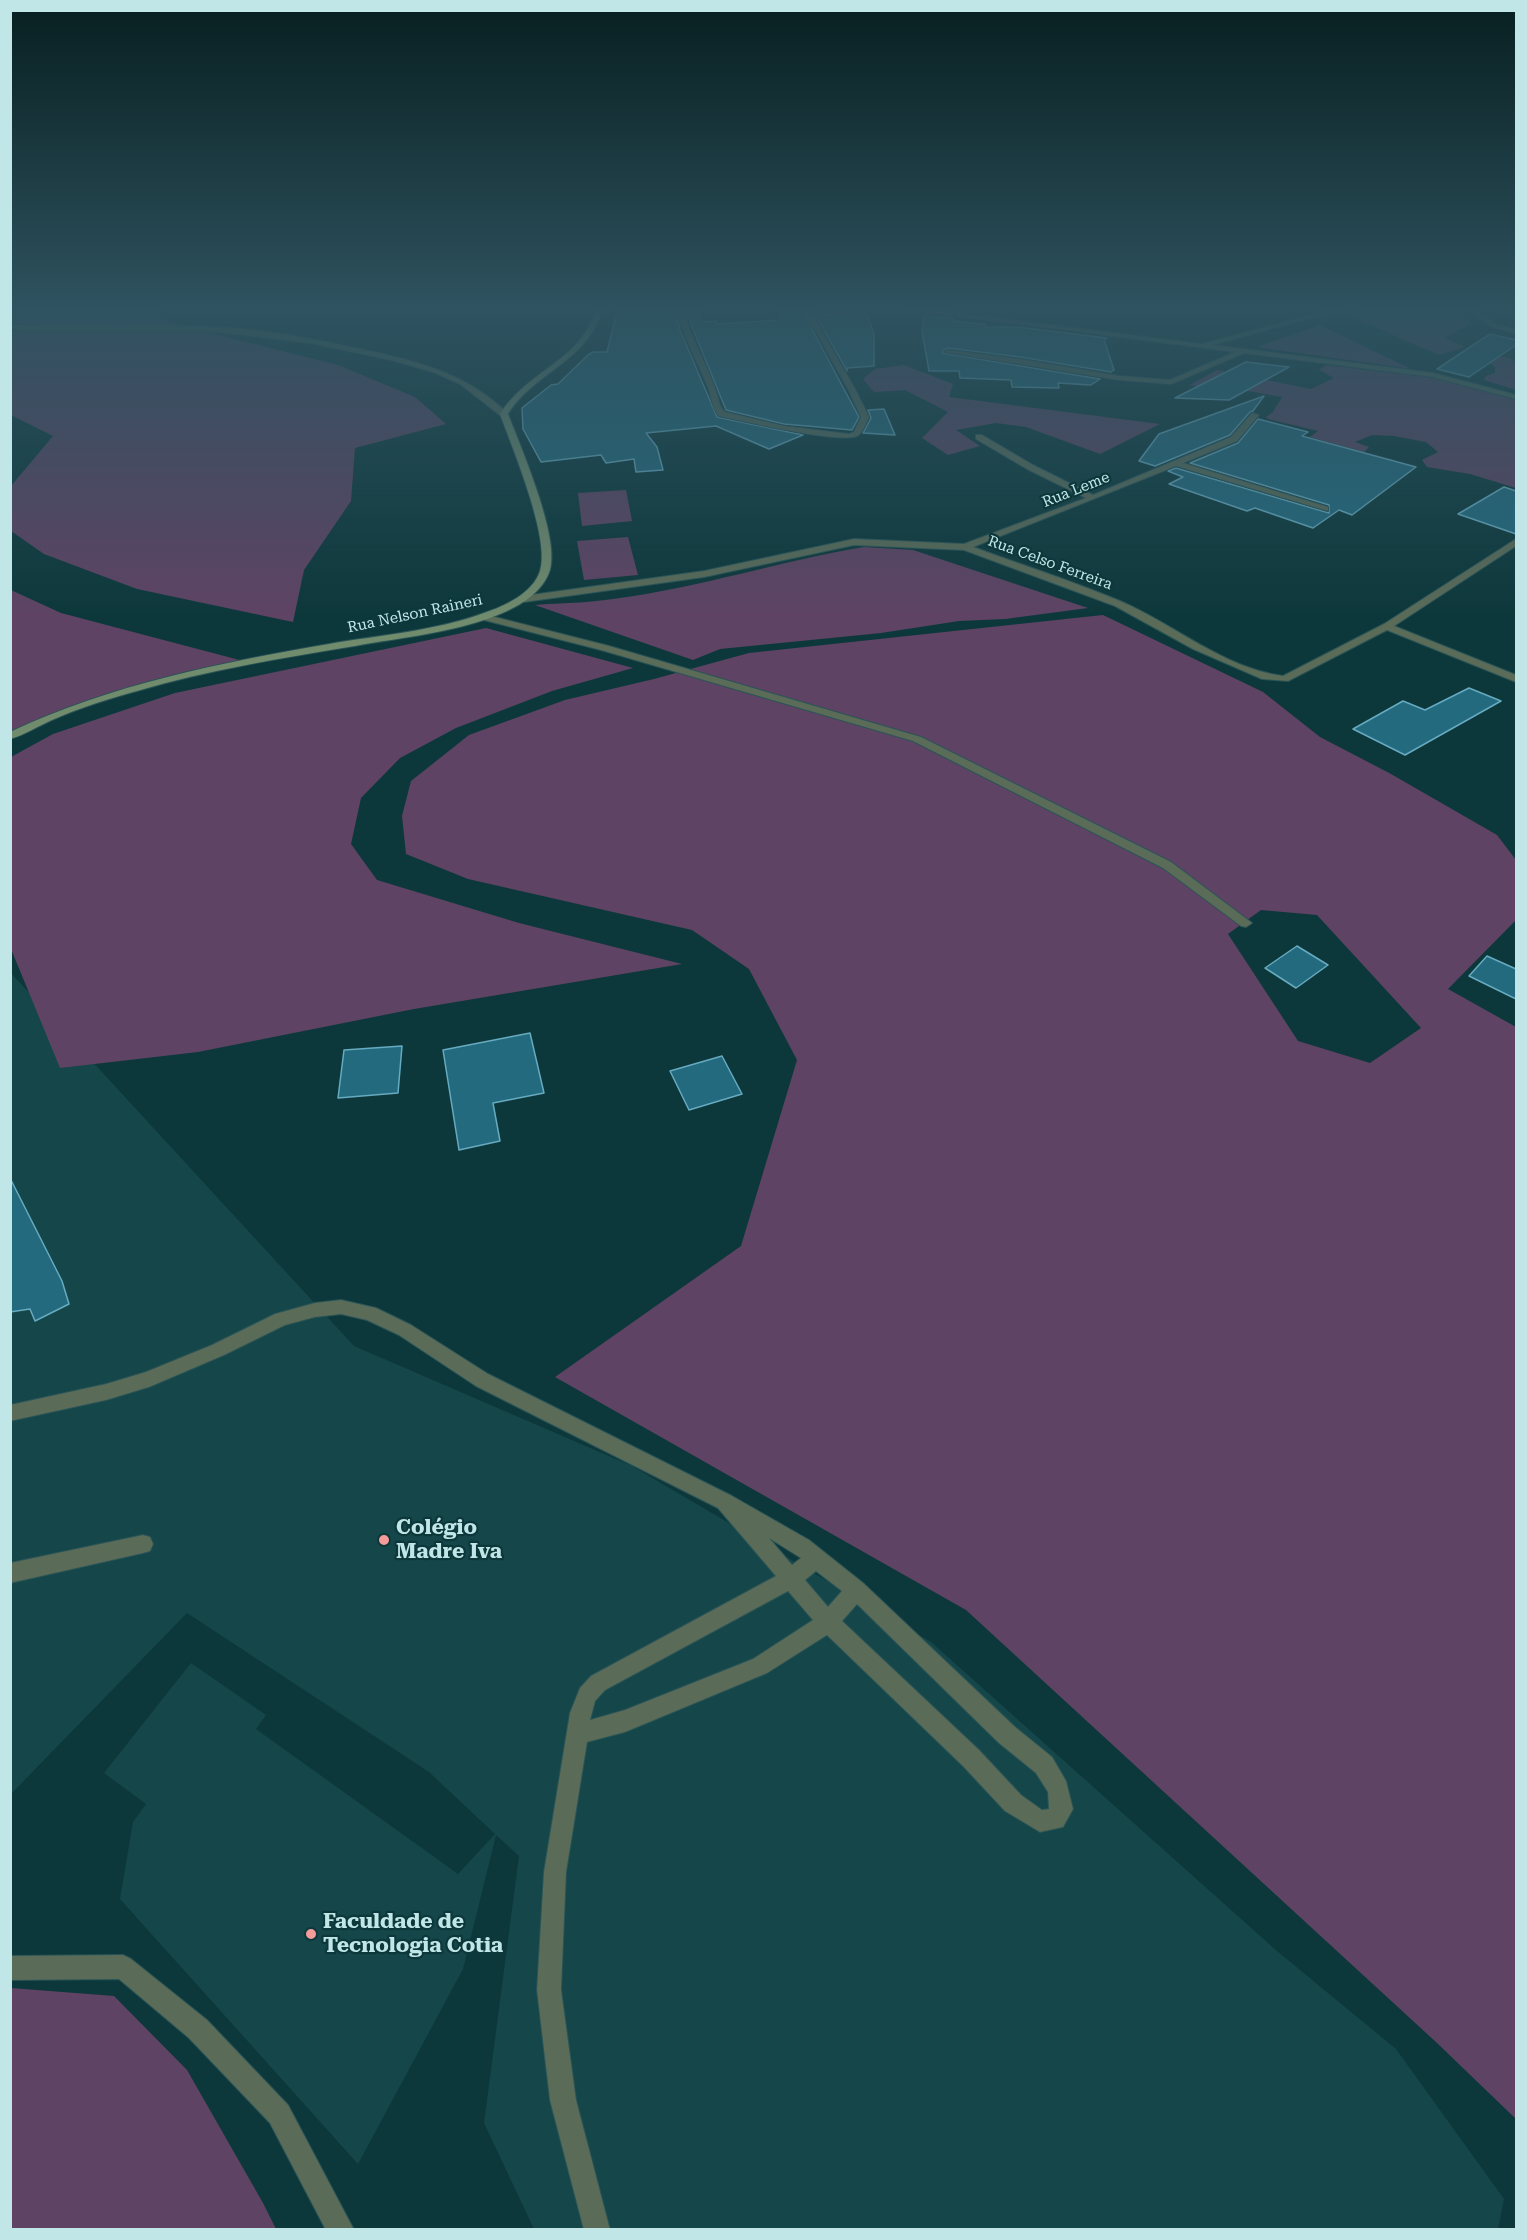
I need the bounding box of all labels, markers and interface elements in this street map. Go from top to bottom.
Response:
street label: Rua Leme [1040,468,1112,512]
street label: Rua Celso Ferreira [985,532,1115,594]
street label: Rua Nelson Raineri [346,591,484,637]
place label: Colégio Madre Iva [396,1515,502,1565]
marker: Colégio Madre Iva [377,1533,391,1547]
place label: Faculdade de Tecnologia Cotia [323,1909,503,1959]
marker: Faculdade de Tecnologia Cotia [304,1927,318,1941]

